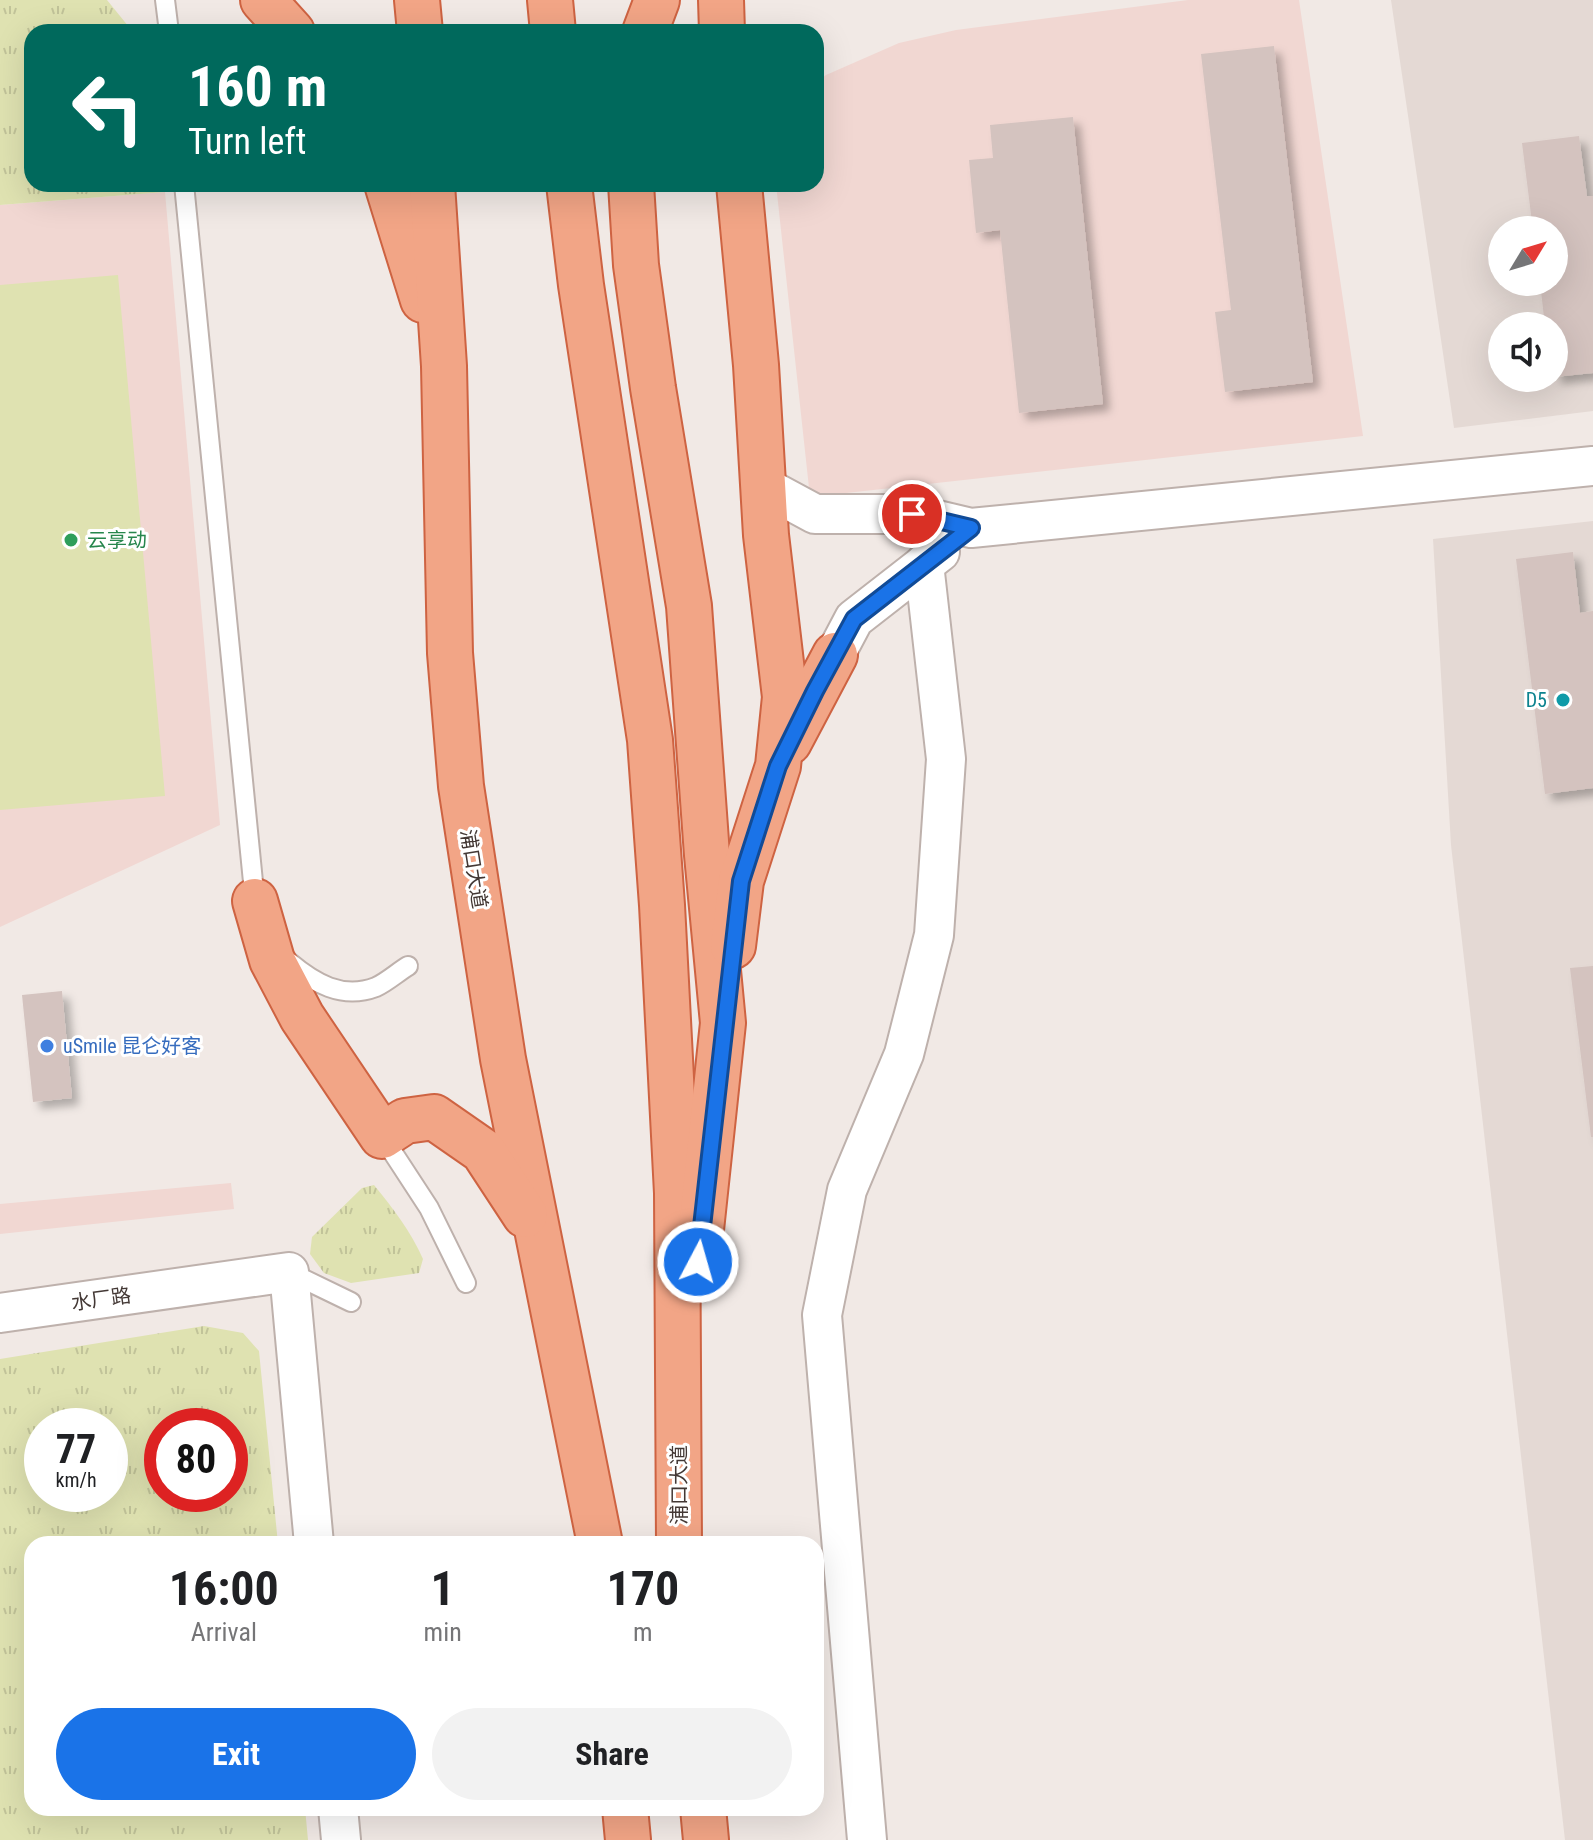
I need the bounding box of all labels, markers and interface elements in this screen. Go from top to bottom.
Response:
text: 160 m [188,54,327,120]
icon: left [56,56,160,160]
text: Turn left [188,121,306,163]
north arrow [1488,216,1568,296]
map controls [1488,216,1568,392]
button: sound [1488,312,1568,392]
pin [878,480,946,548]
icon: arrive [890,492,934,536]
place label: 云享动 [87,528,147,552]
marker: 云享动 [62,531,80,549]
place label: D5 [1526,688,1547,712]
marker: D5 [1554,691,1572,709]
street label: 浦口大道 [456,828,492,910]
place label: uSmile 昆仑好客 [63,1034,201,1058]
marker: uSmile 昆仑好客 [38,1037,56,1055]
position arrow [656,1220,740,1304]
street label: 水厂路 [70,1283,132,1315]
speed limit sign: 80 [144,1408,248,1512]
text: 77 [56,1426,96,1473]
street label: 浦口大道 [667,1445,691,1525]
text: km/h [55,1468,97,1492]
text: 16:00 [169,1560,279,1617]
text: 1 [431,1560,455,1617]
text: 170 [606,1560,679,1617]
text: Arrival [191,1617,257,1647]
text: min [424,1617,462,1647]
text: m [633,1617,653,1647]
button: Exit [56,1708,416,1800]
button: Share [432,1708,792,1800]

